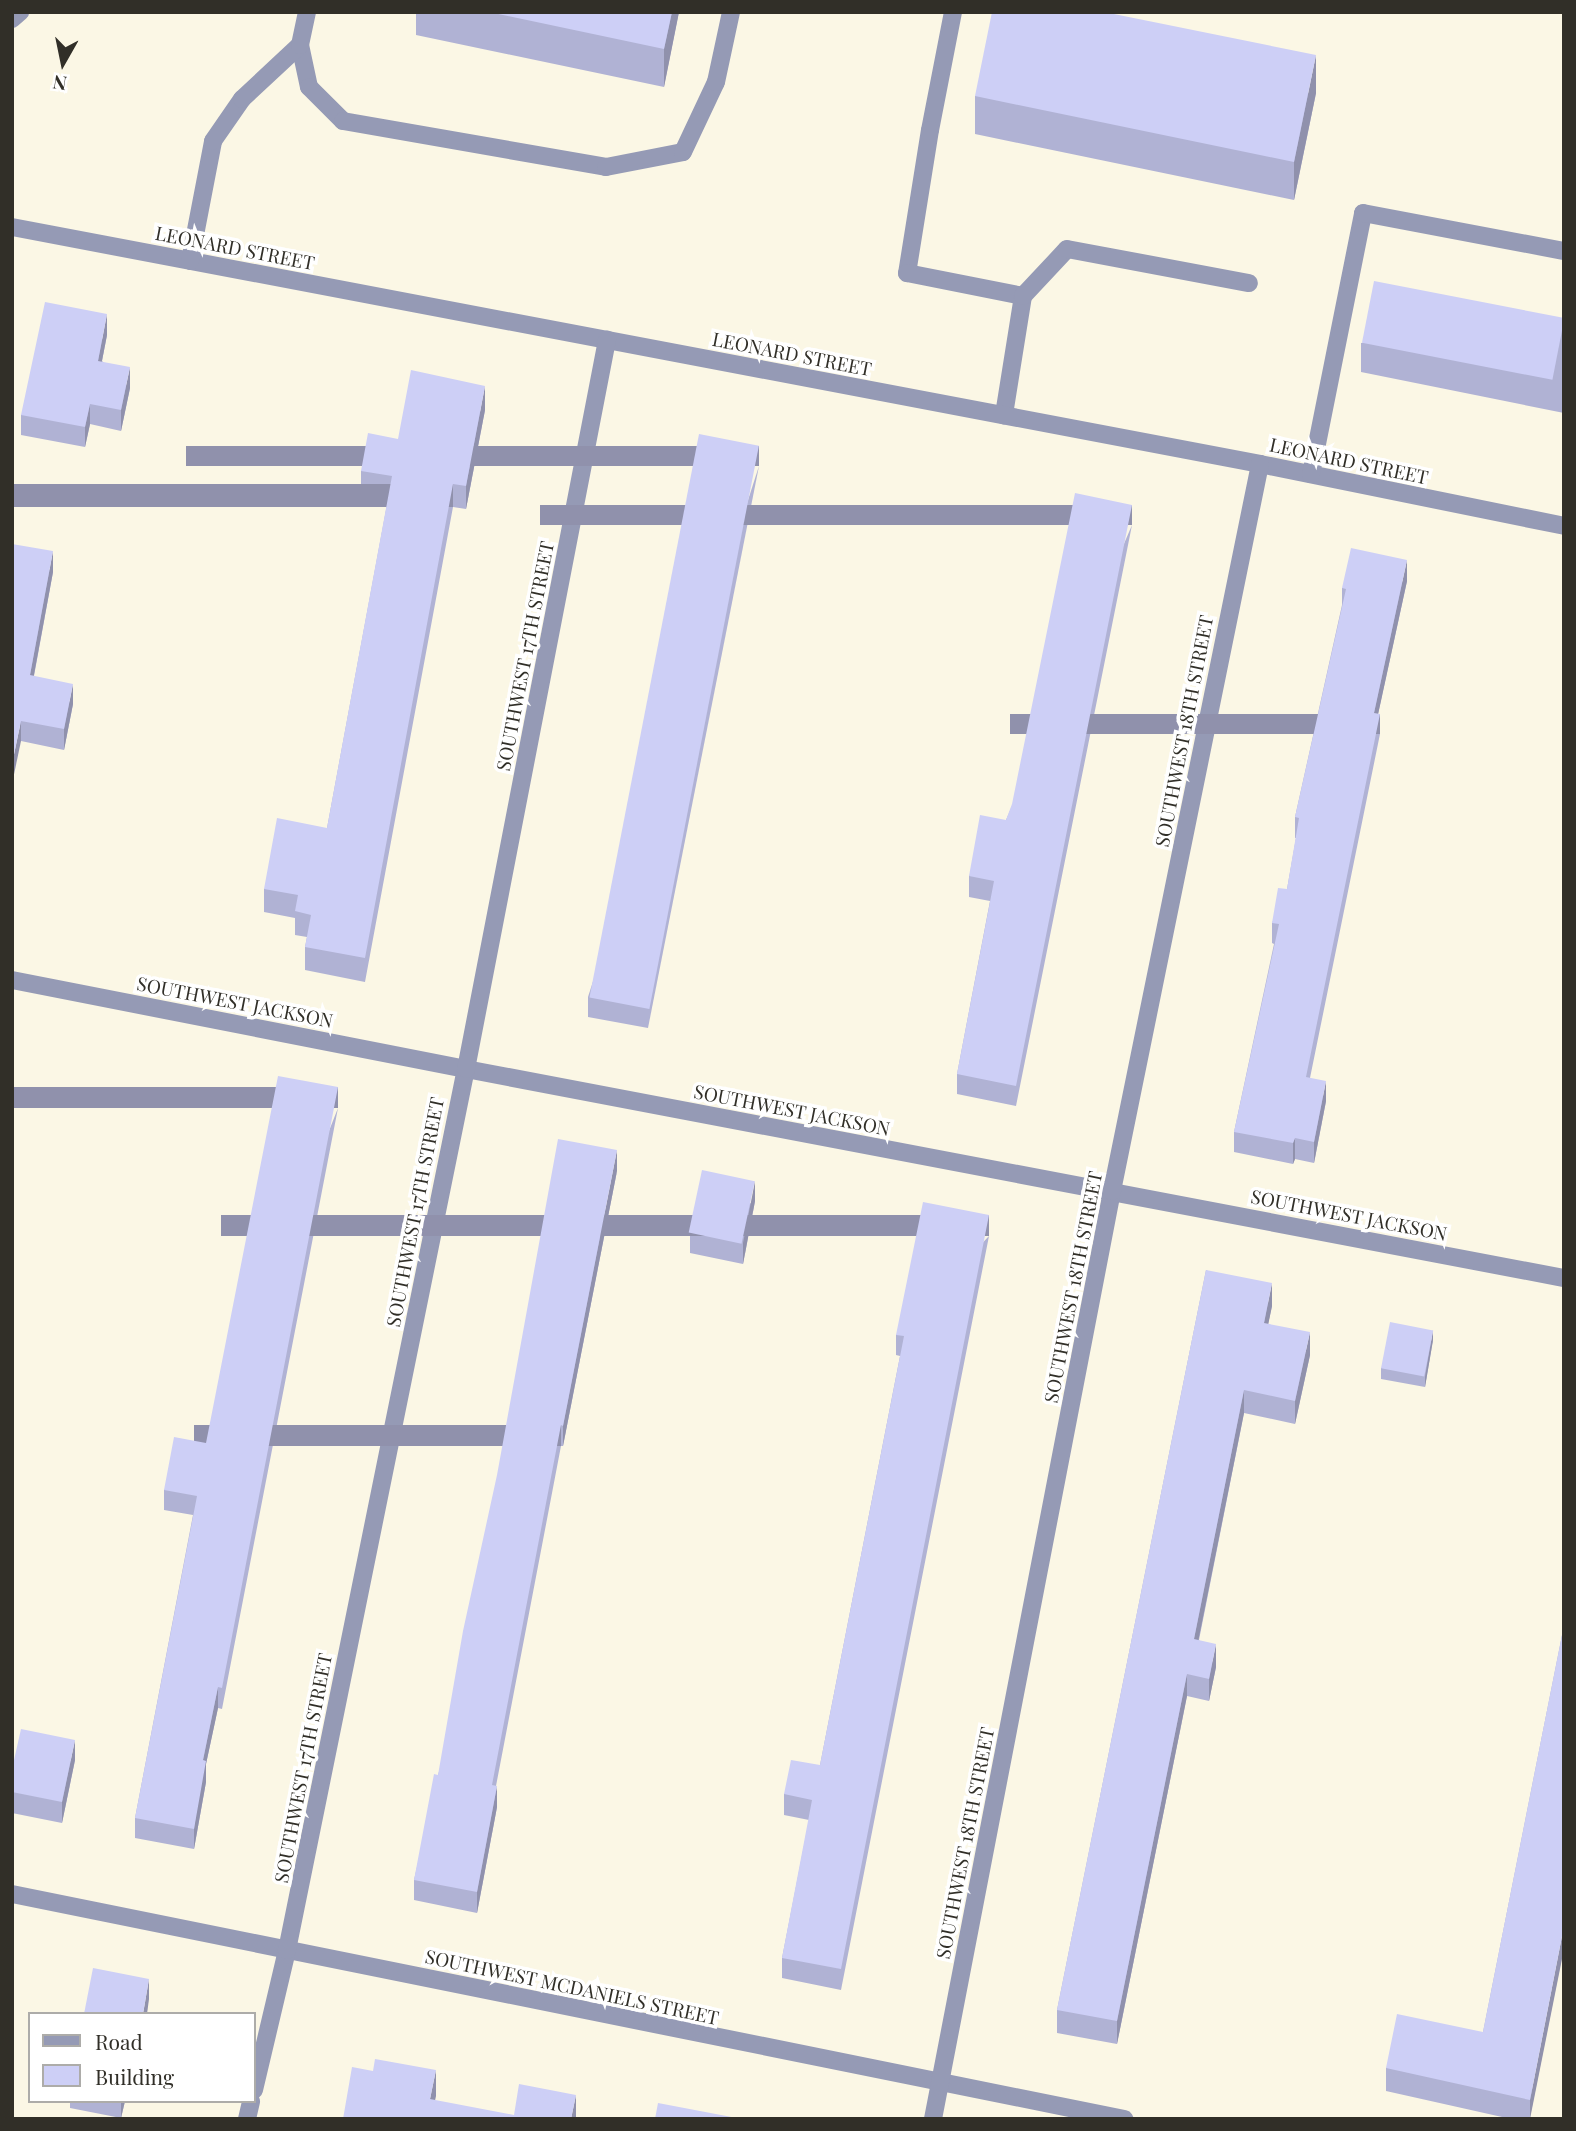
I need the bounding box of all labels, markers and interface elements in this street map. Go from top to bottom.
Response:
north arrow [28,28,98,98]
text: N [51,70,69,98]
street label: LEONARD STREET [153,221,317,275]
street label: LEONARD STREET [710,327,874,381]
street label: LEONARD STREET [1268,433,1430,489]
street label: SOUTHWEST 17TH STREET [491,539,559,773]
street label: SOUTHWEST 18TH STREET [1150,613,1218,849]
street label: SOUTHWEST JACKSON [135,972,335,1032]
street label: SOUTHWEST JACKSON [692,1080,892,1140]
street label: SOUTHWEST 17TH STREET [381,1095,449,1329]
street label: SOUTHWEST 18TH STREET [1039,1169,1107,1405]
street label: SOUTHWEST JACKSON [1249,1185,1449,1245]
street label: SOUTHWEST 17TH STREET [269,1651,337,1885]
street label: SOUTHWEST 18TH STREET [931,1725,999,1961]
street label: SOUTHWEST MCDANIELS STREET [423,1945,721,2029]
legend [28,2012,256,2103]
text: Road [95,2027,143,2055]
text: Building [95,2062,174,2090]

